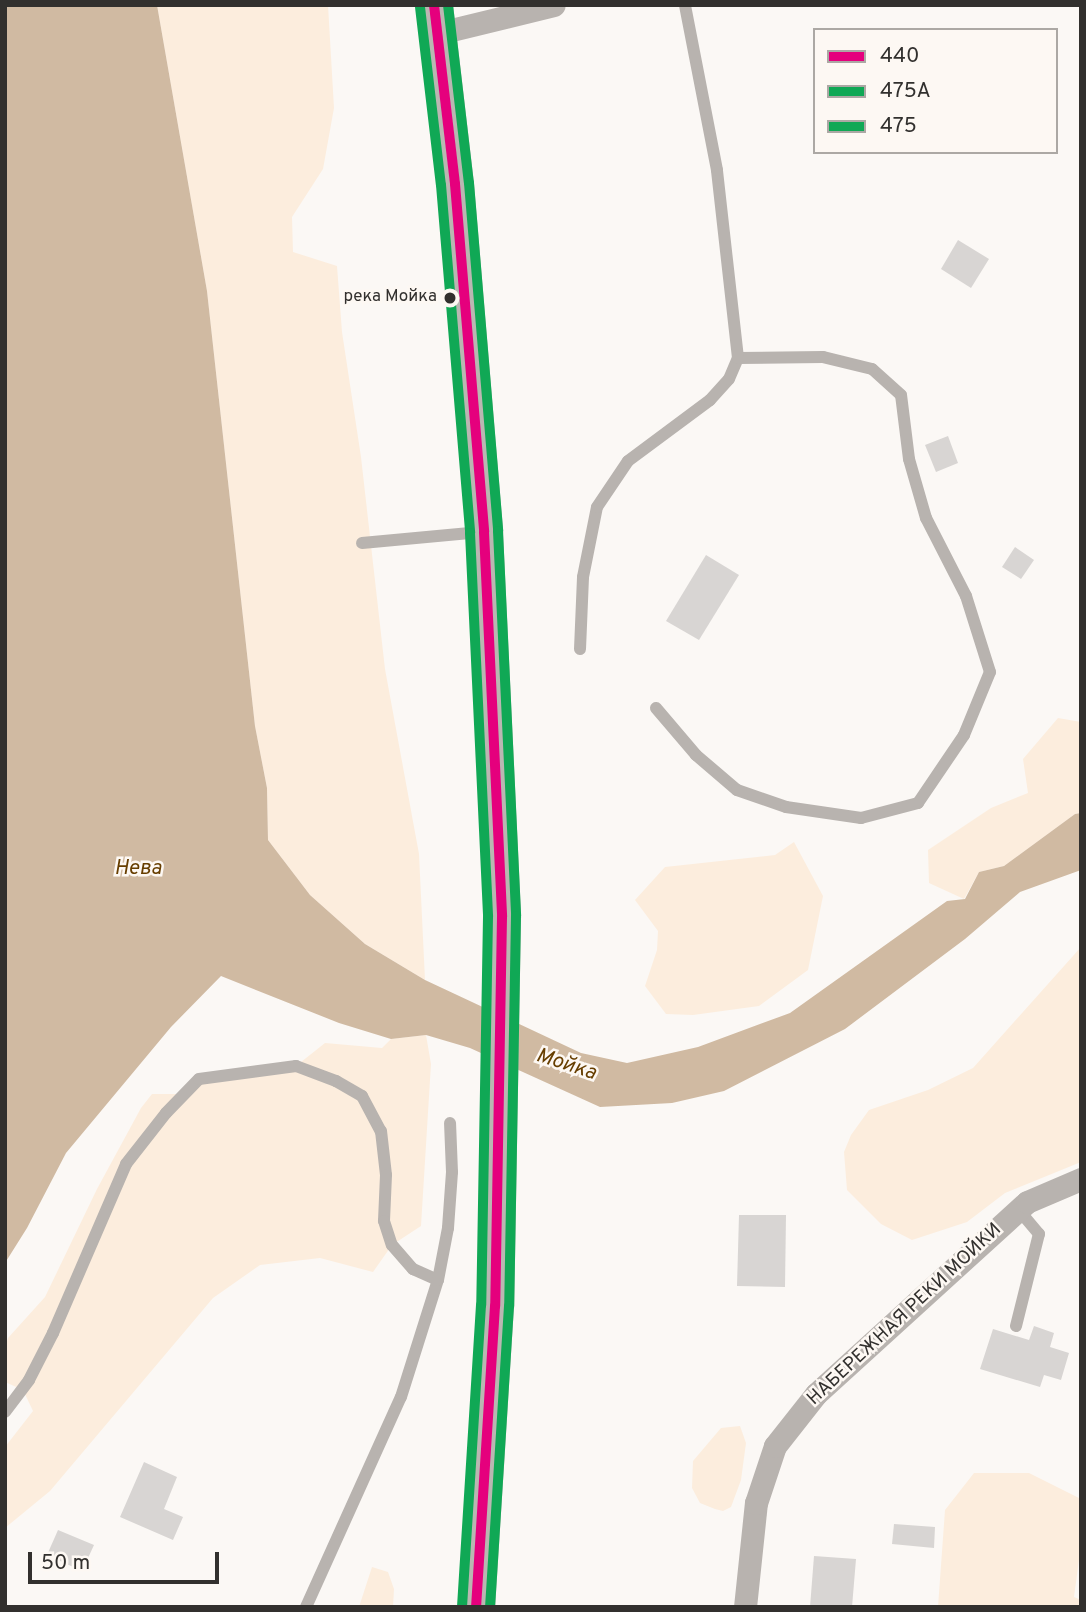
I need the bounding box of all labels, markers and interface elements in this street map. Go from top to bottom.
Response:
legend [813,28,1058,154]
text: 440 [880,43,920,70]
text: 475А [880,78,931,105]
text: 475 [880,113,917,140]
place label: река Мойка [343,288,437,308]
marker: река Мойка [443,291,457,305]
water label: Нева [114,856,162,882]
water label: Мойка [533,1043,599,1087]
street label: НАБЕРЕЖНАЯ РЕКИ МОЙКИ [803,1219,1007,1411]
scale bar [32,1538,222,1582]
text: 50 m [41,1550,90,1577]

